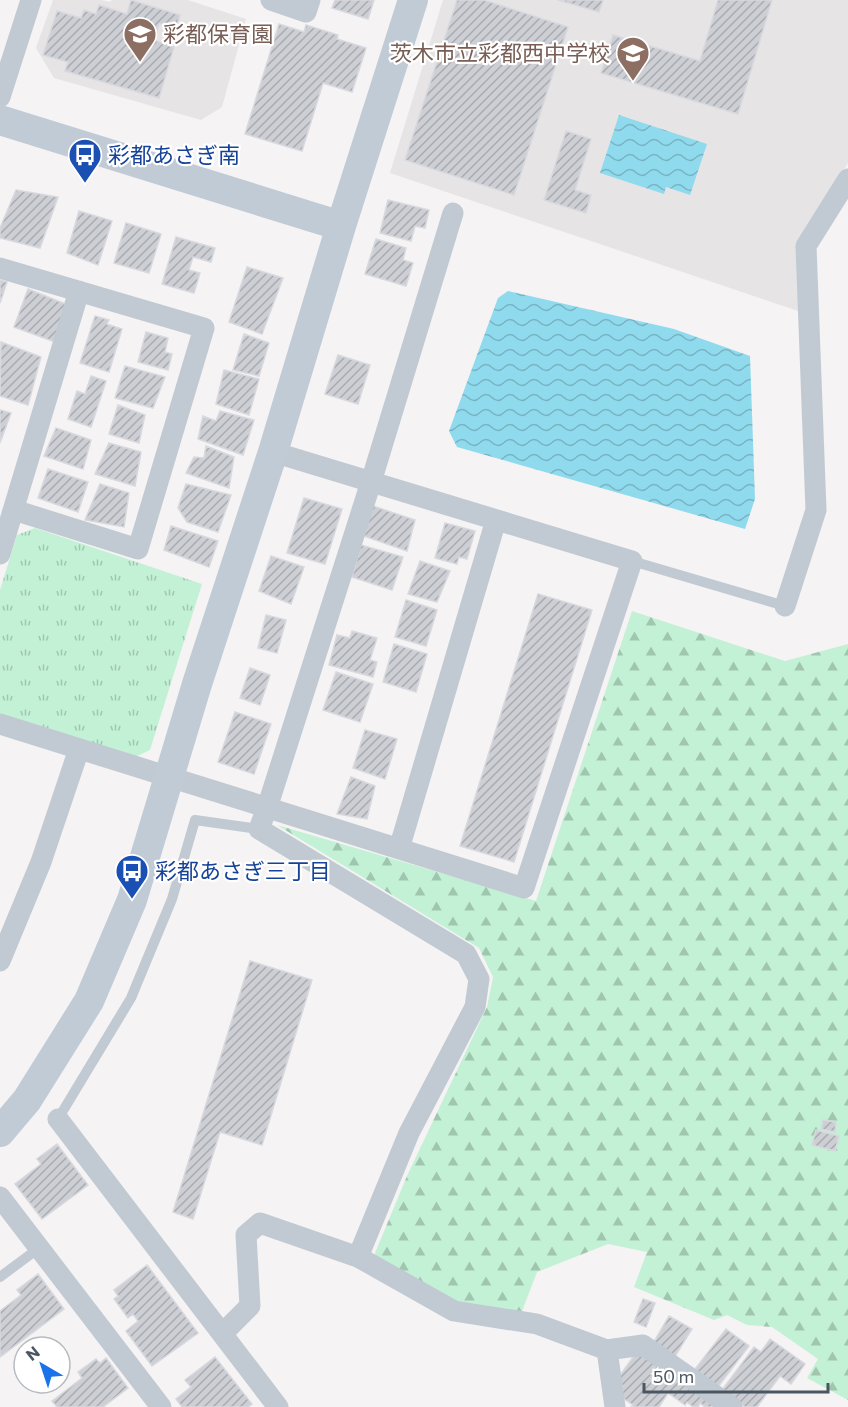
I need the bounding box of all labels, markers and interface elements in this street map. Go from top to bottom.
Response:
school or university icon: 彩都保育園 [122,16,158,63]
place label: 彩都保育園 [163,20,273,47]
school or university icon: 茨木市立彩都西中学校 [615,35,651,82]
place label: 茨木市立彩都西中学校 [390,39,610,66]
bus stop icon: 彩都あさぎ南 [67,137,103,184]
place label: 彩都あさぎ南 [108,141,240,168]
bus stop icon: 彩都あさぎ三丁目 [114,853,150,900]
place label: 彩都あさぎ三丁目 [155,857,331,884]
north arrow [12,1335,72,1395]
text: N [22,1342,43,1364]
scale bar [644,1356,828,1394]
text: 50 m [653,1365,694,1387]

